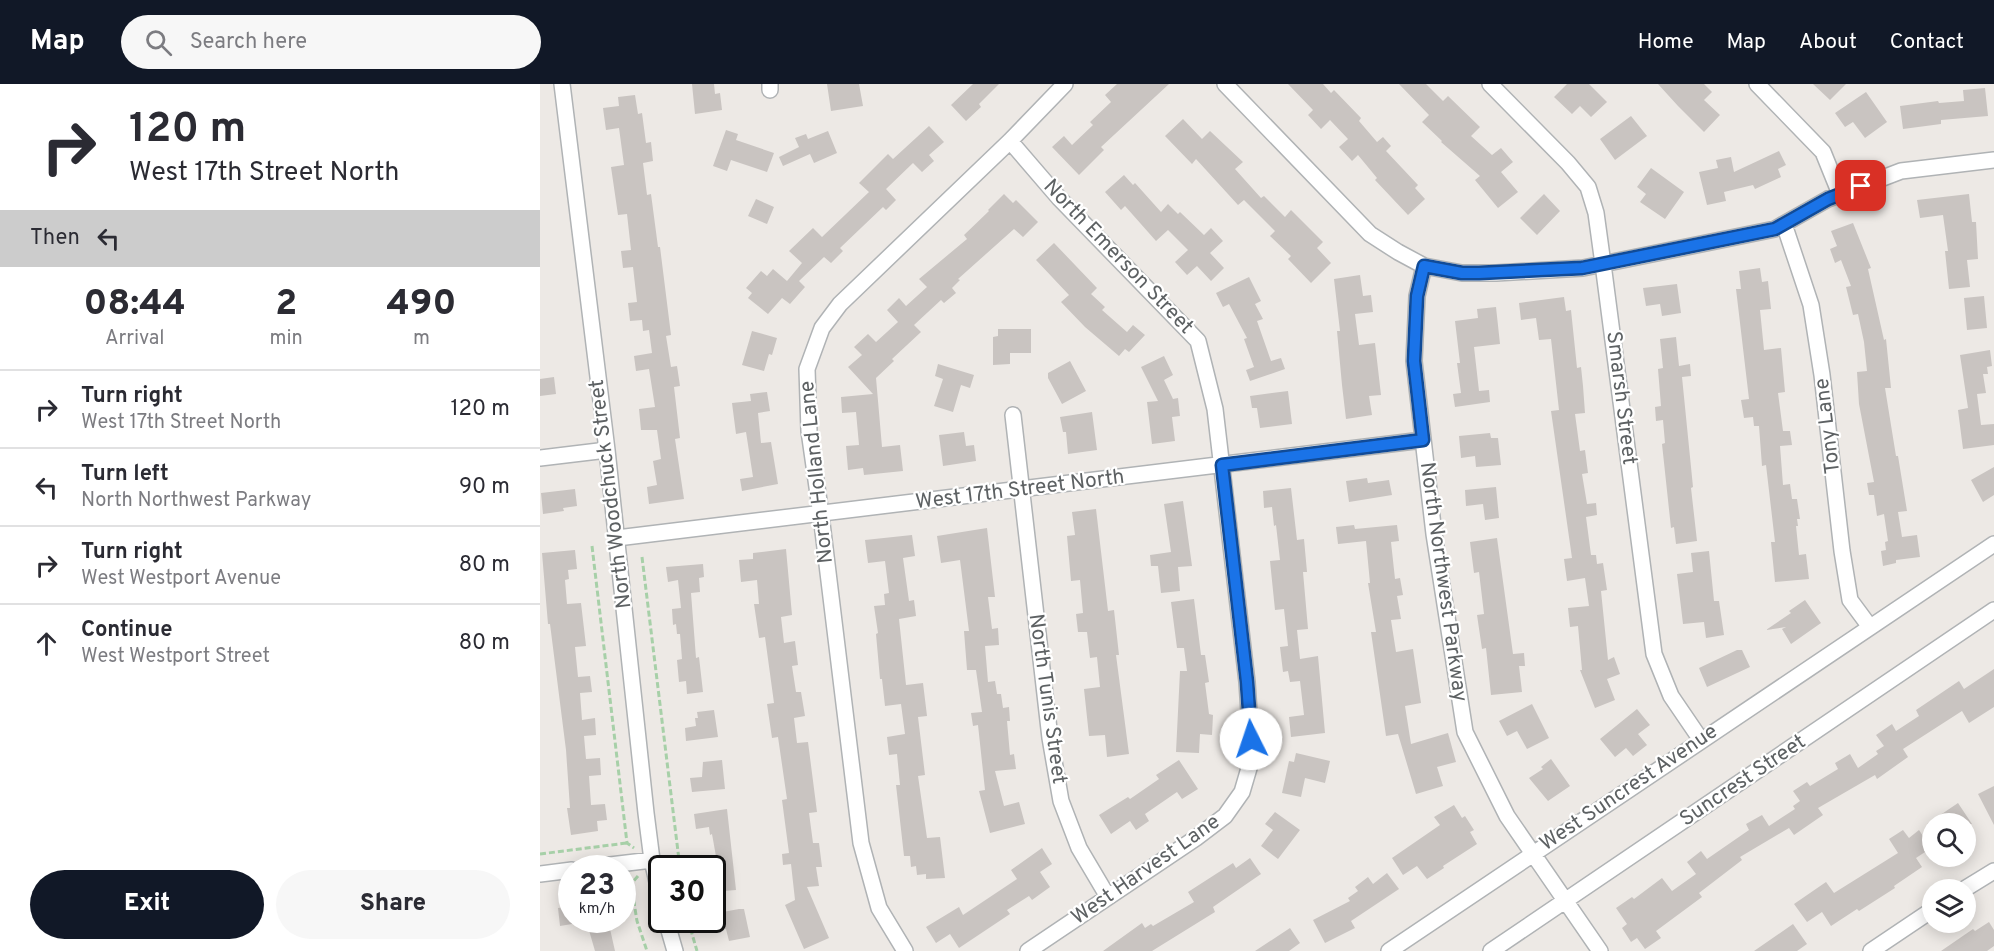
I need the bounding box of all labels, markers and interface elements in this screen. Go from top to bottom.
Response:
search box [121,15,541,69]
text: Map [30,24,85,60]
icon: search [142,26,175,59]
text: Search here [190,29,307,56]
text: Home [1638,29,1694,56]
text: Map [1727,29,1766,56]
text: About [1799,29,1857,56]
text: Contact [1890,29,1964,56]
text: 120 m [129,104,246,157]
icon: right [30,108,108,186]
text: West 17th Street North [129,156,399,190]
pin [1835,160,1886,211]
icon: arrive [1844,169,1877,202]
street label: North Emerson Street [1037,174,1199,340]
icon: left [92,222,125,255]
text: Then [30,225,80,252]
text: 08:44 [84,282,186,328]
text: 2 [275,282,297,328]
text: 490 [386,282,456,328]
text: Arrival [105,326,165,352]
text: min [270,326,303,352]
text: m [413,326,430,352]
street label: Smarsh Street [1599,330,1643,466]
street label: Tony Lane [1809,377,1847,475]
street label: North Woodchuck Street [584,378,638,610]
street label: North Holland Lane [794,379,840,565]
text: Turn right [81,383,183,410]
icon: right [30,393,63,426]
text: 120 m [450,396,510,423]
text: West 17th Street North [81,410,281,436]
street label: North Northwest Parkway [1413,460,1473,704]
text: Turn left [81,461,169,488]
street label: West 17th Street North [914,464,1126,516]
icon: left [30,471,63,504]
text: 90 m [459,474,510,501]
text: North Northwest Parkway [81,488,311,514]
text: Turn right [81,539,183,566]
icon: right [30,549,63,582]
text: 80 m [459,552,510,579]
text: West Westport Avenue [81,566,281,592]
street label: North Tunis Street [1022,612,1072,786]
text: Continue [81,617,172,644]
icon: ahead [30,627,63,660]
text: 80 m [459,630,510,657]
text: West Westport Street [81,644,270,670]
position arrow [1219,707,1283,771]
street label: West Suncrest Avenue [1535,718,1723,858]
street label: Suncrest Street [1675,729,1811,833]
street label: West Harvest Lane [1066,809,1226,931]
map controls [1922,813,1976,933]
button: search [1922,813,1976,867]
speed limit sign: 30 [648,855,726,933]
text: 23 [579,868,615,905]
button: Exit [30,870,264,939]
button: Share [276,870,510,939]
button: layers [1922,879,1976,933]
text: km/h [579,900,615,919]

